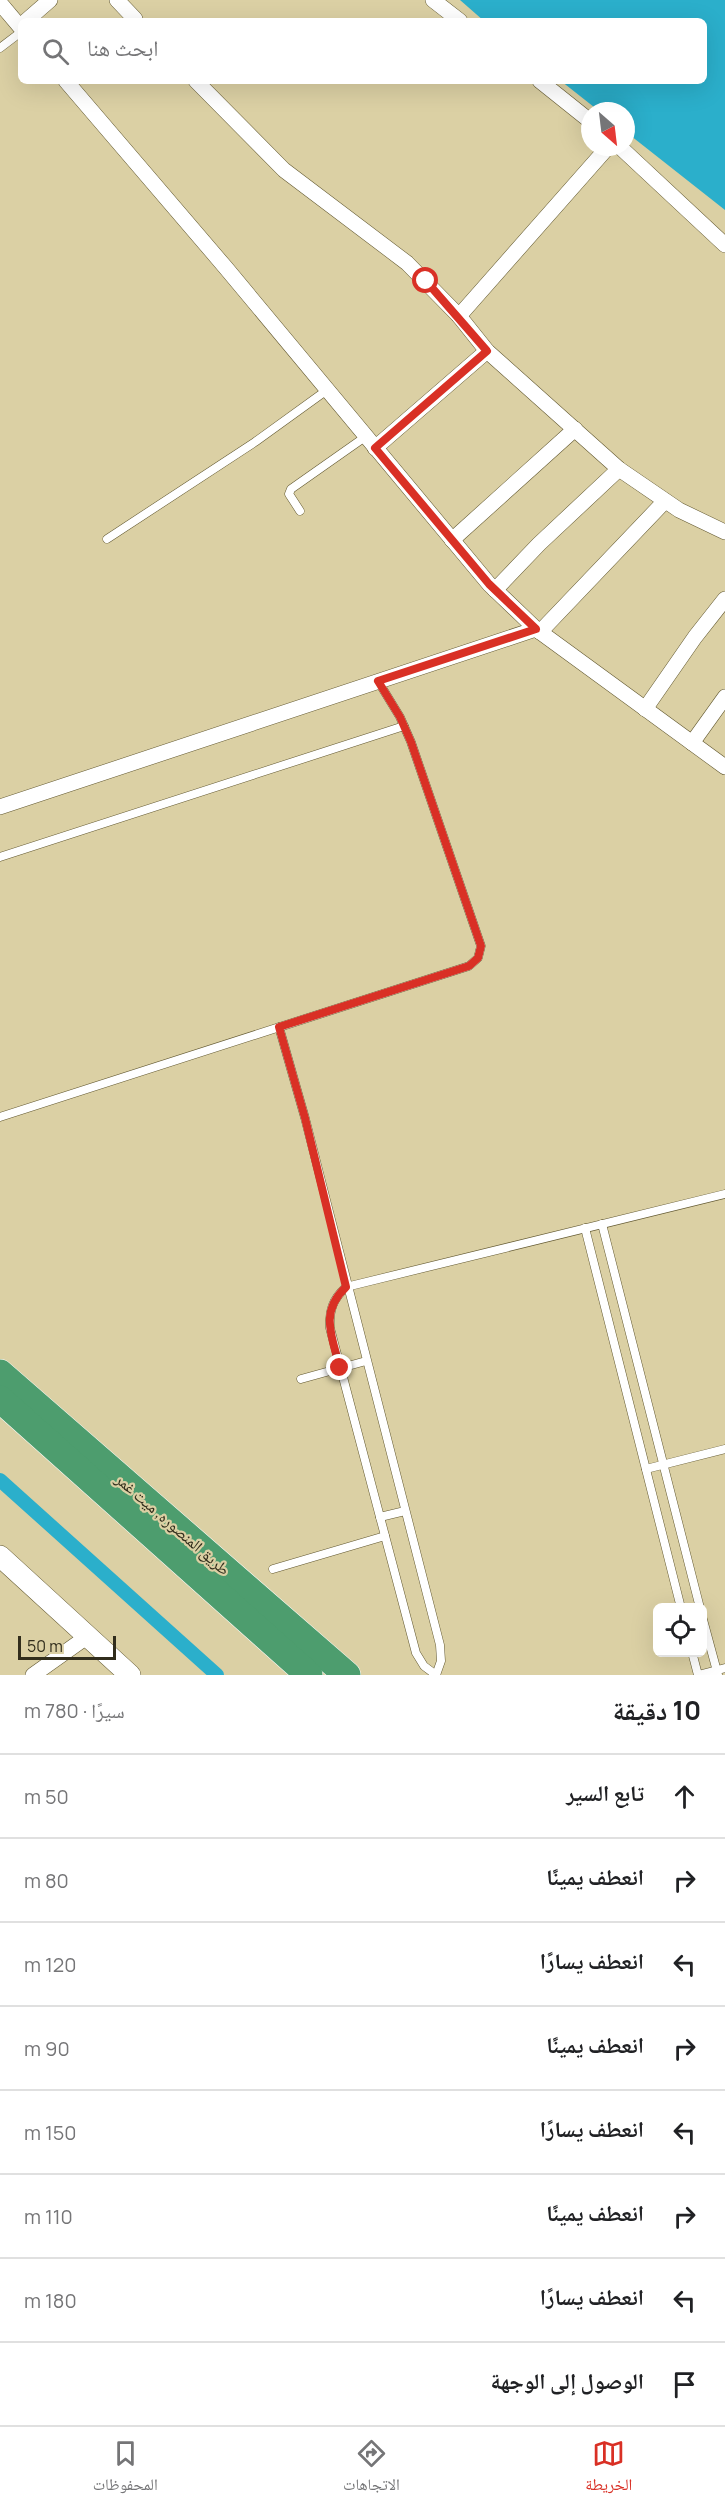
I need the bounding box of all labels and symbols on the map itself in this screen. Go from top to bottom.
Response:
north arrow [581,102,635,156]
route start [412,267,438,293]
route end [326,1354,352,1380]
street label: طريق المنصوره, ميت غمر [110,1467,235,1580]
scale bar [18,1633,116,1660]

